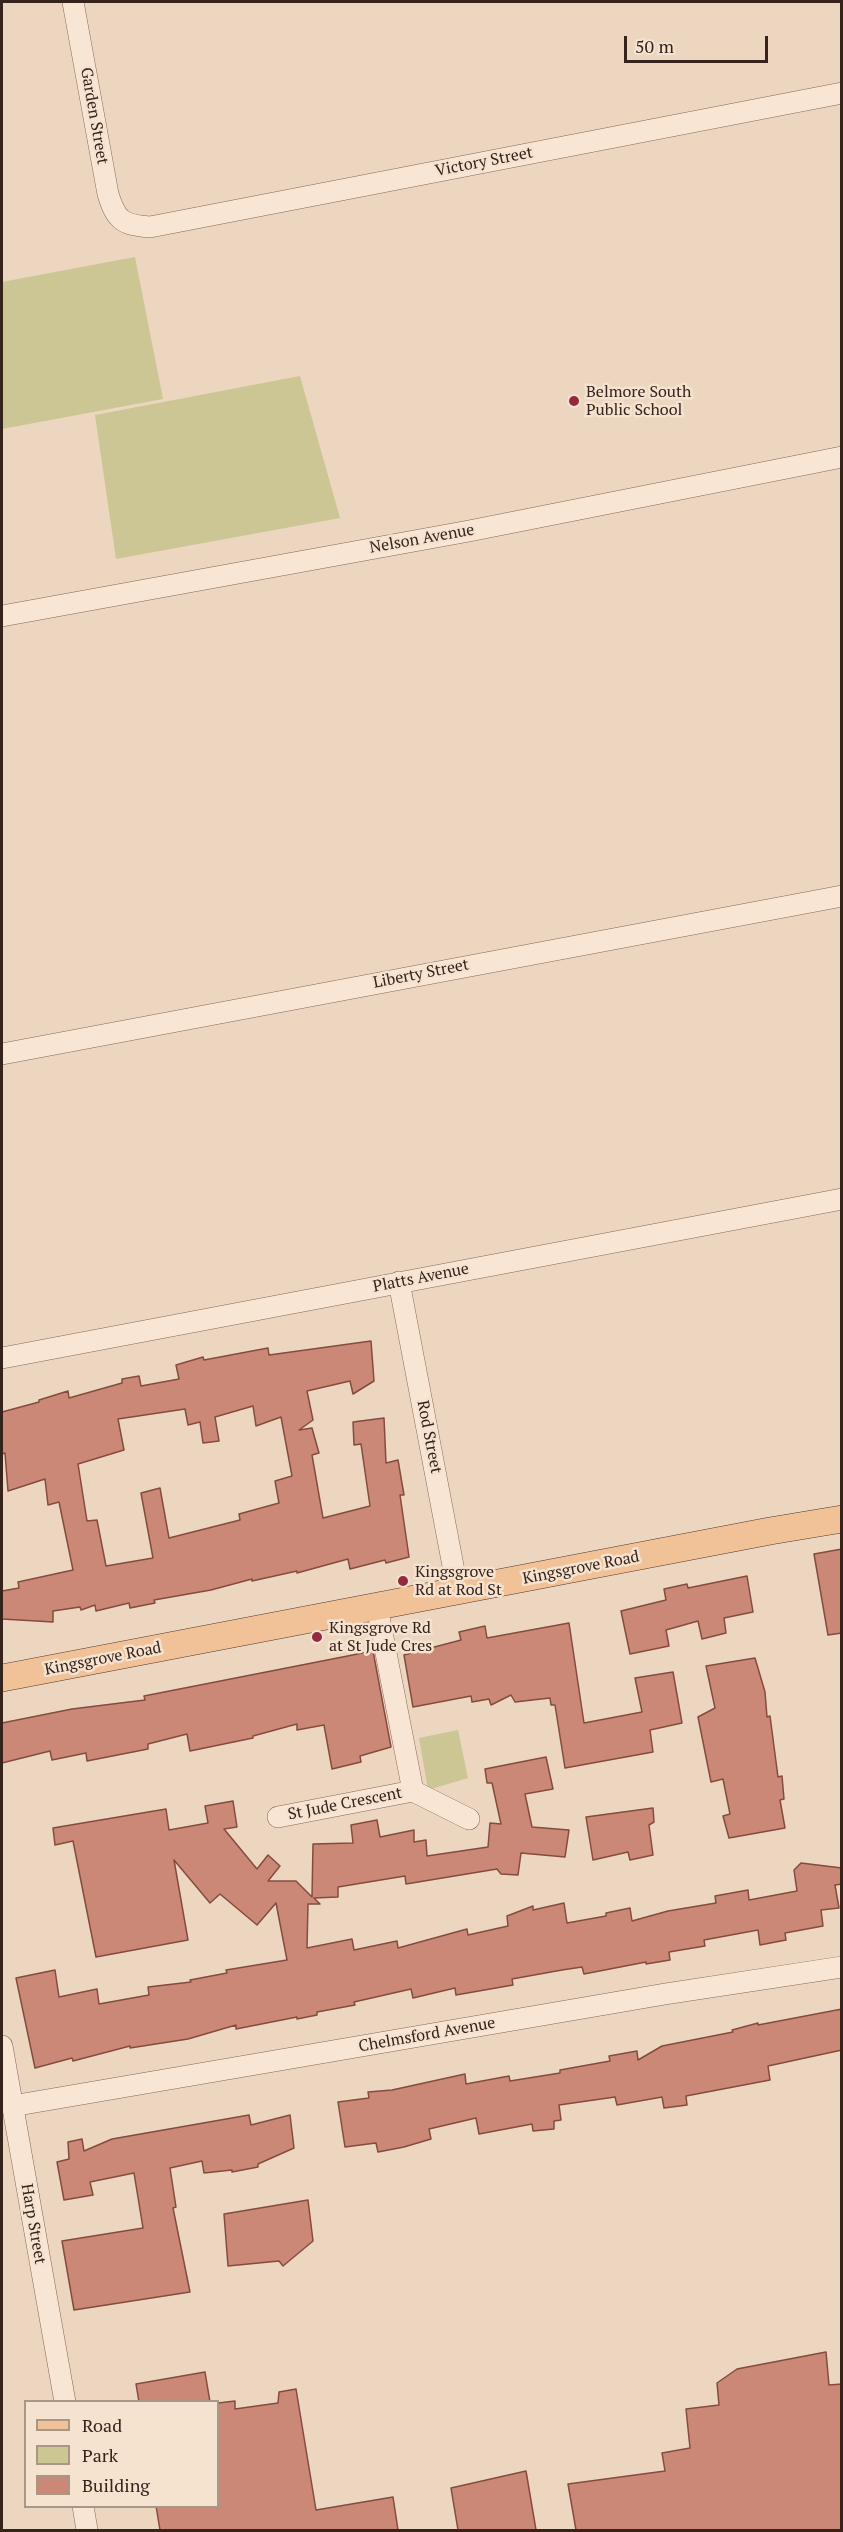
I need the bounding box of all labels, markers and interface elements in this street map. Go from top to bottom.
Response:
scale bar [627,24,771,62]
text: 50 m [635,34,674,58]
street label: Garden Street [76,66,112,166]
street label: Victory Street [434,143,534,181]
place label: Belmore South Public School [586,382,691,420]
marker: Belmore South Public School [567,394,581,408]
street label: Nelson Avenue [368,520,476,558]
street label: Liberty Street [372,955,470,993]
street label: Platts Avenue [371,1259,471,1297]
street label: Rod Street [412,1399,446,1475]
street label: Kingsgrove Road [521,1547,641,1589]
place label: Kingsgrove Rd at Rod St [415,1562,502,1600]
marker: Kingsgrove Rd at Rod St [396,1574,410,1588]
place label: Kingsgrove Rd at St Jude Cres [329,1618,432,1656]
marker: Kingsgrove Rd at St Jude Cres [310,1630,324,1644]
street label: Kingsgrove Road [43,1638,163,1680]
street label: St Jude Crescent [286,1784,404,1824]
street label: Chelmsford Avenue [357,2014,497,2056]
street label: Harp Street [16,2182,50,2266]
legend [24,2400,219,2508]
text: Road [82,2413,122,2437]
text: Park [82,2443,118,2467]
text: Building [82,2473,150,2497]

